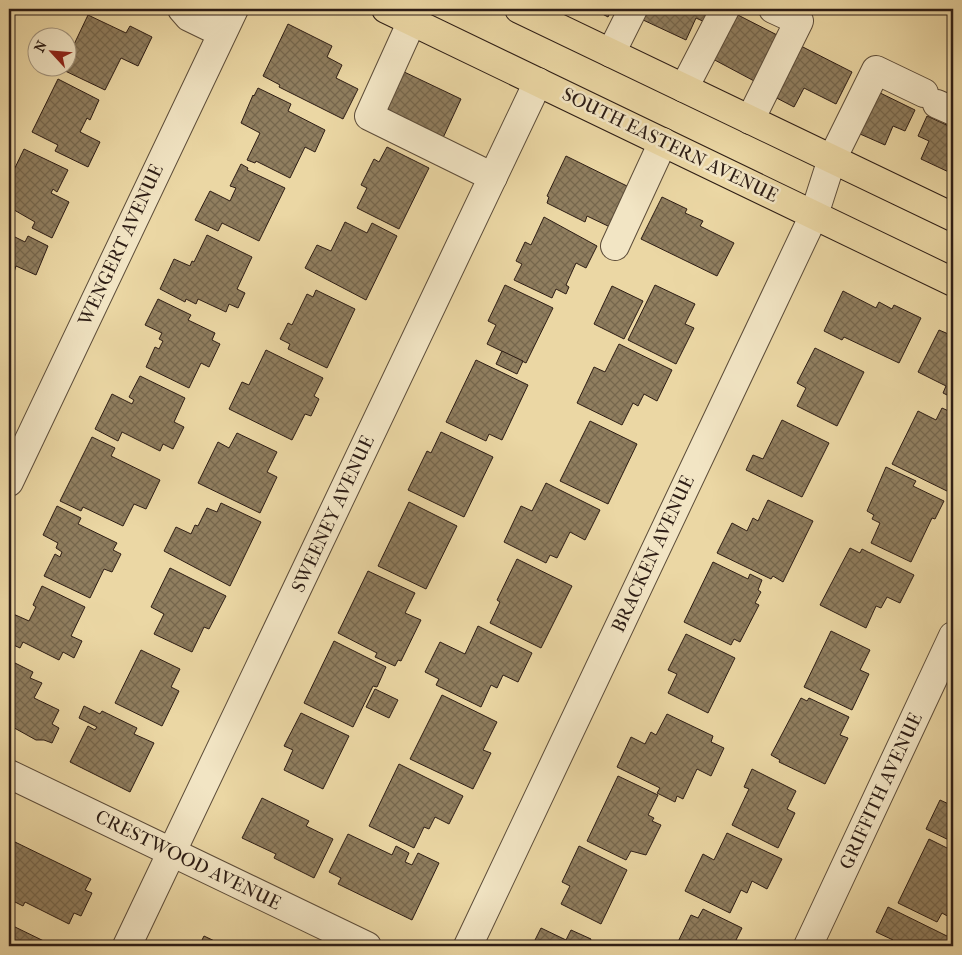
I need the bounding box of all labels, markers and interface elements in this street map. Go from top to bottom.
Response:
north arrow [28,28,78,78]
text: N [31,38,51,55]
street label: SOUTH EASTERN AVENUE [558,83,782,207]
street label: WENGERT AVENUE [74,160,168,330]
street label: SWEENEY AVENUE [287,432,379,596]
street label: BRACKEN AVENUE [607,472,699,636]
street label: GRIFFITH AVENUE [835,709,927,873]
street label: CRESTWOOD AVENUE [92,806,285,915]

